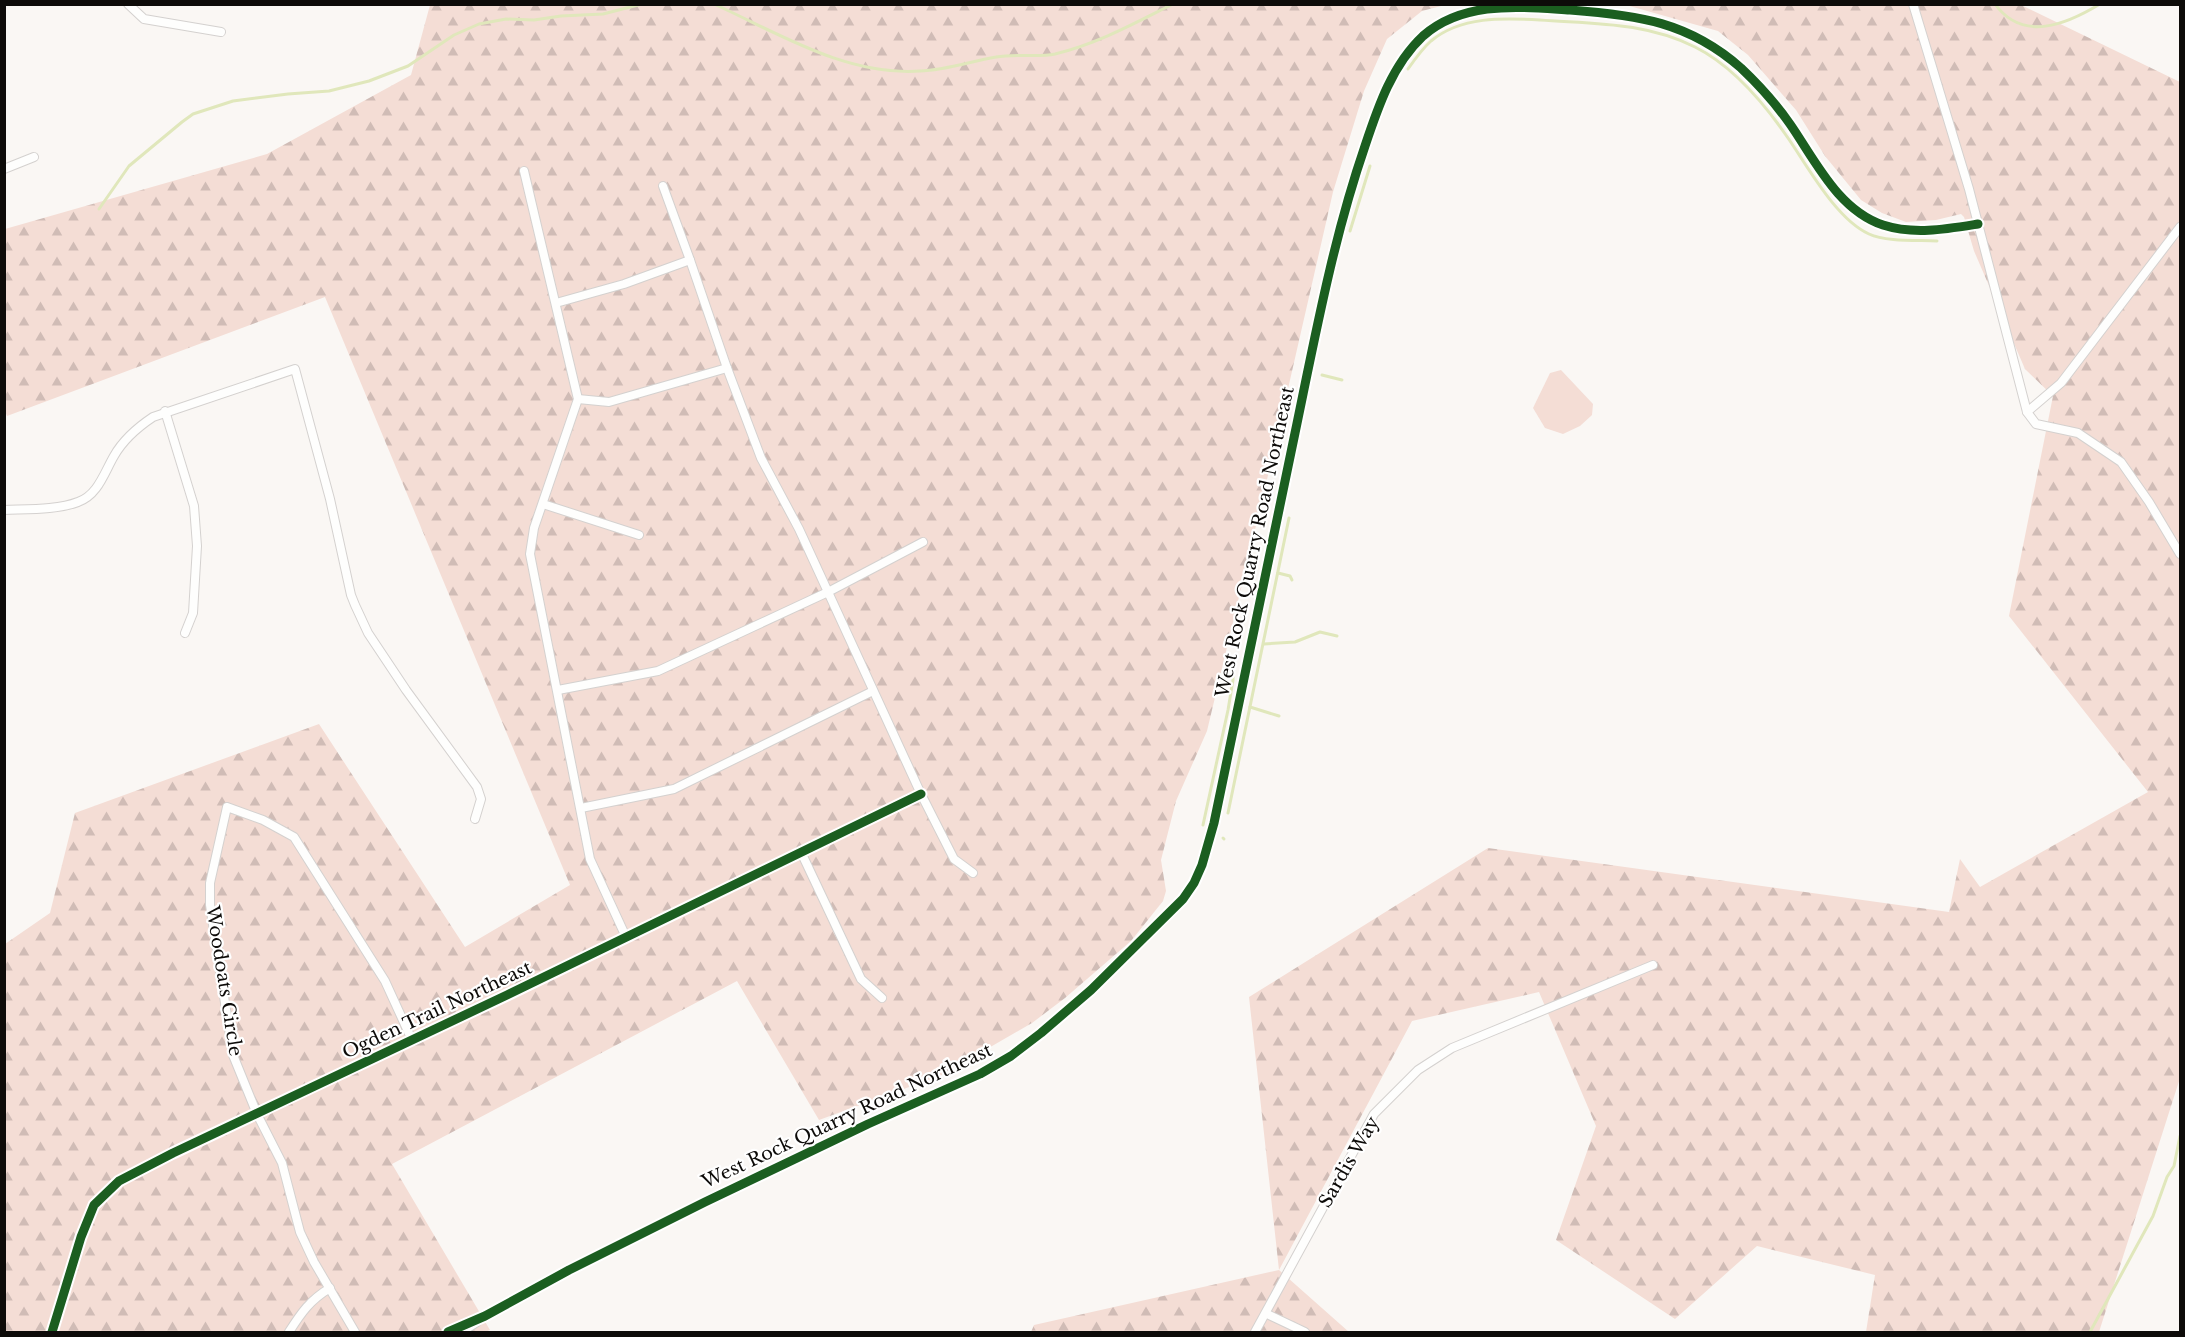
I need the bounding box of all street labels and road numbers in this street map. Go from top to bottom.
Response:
street label: West Rock Quarry Road Northeast [1211,384,1299,701]
street label: Woodoats Circle [201,903,247,1058]
street label: Ogden Trail Northeast [339,956,535,1064]
street label: West Rock Quarry Road Northeast [698,1039,996,1194]
street label: Sardis Way [1314,1112,1384,1211]

